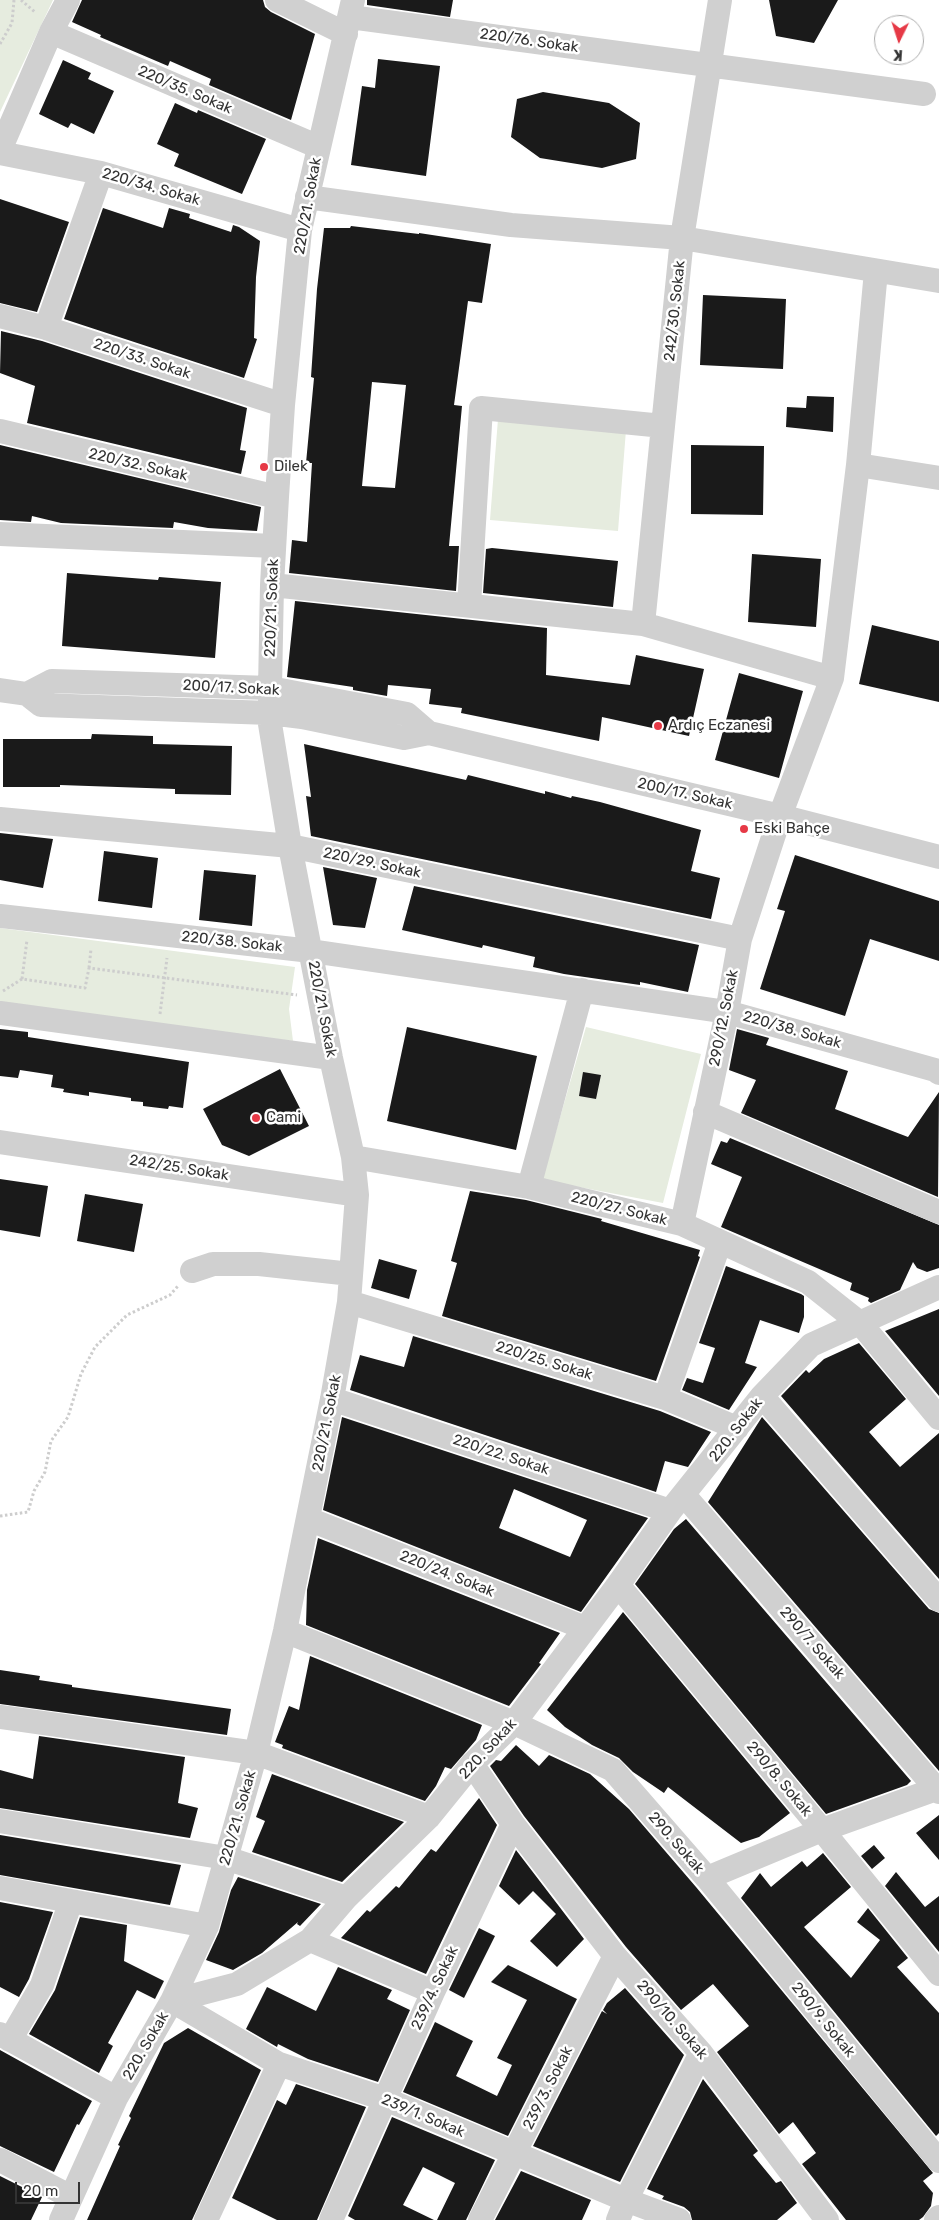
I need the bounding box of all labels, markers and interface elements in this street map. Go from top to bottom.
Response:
north arrow [874,15,924,65]
street label: 220/76. Sokak [479,25,579,57]
text: K [893,46,903,63]
street label: 220/35. Sokak [135,62,235,118]
street label: 220/21. Sokak [291,156,325,256]
street label: 220/34. Sokak [100,164,202,210]
street label: 242/30. Sokak [661,260,689,362]
street label: 220/33. Sokak [91,335,193,383]
street label: 220/32. Sokak [87,445,189,485]
place label: Dilek [274,458,308,476]
marker: Dilek [258,461,270,473]
street label: 220/21. Sokak [261,559,283,657]
street label: 200/17. Sokak [182,676,280,700]
place label: Ardıç Eczanesi [668,717,770,735]
marker: Ardıç Eczanesi [652,720,664,732]
street label: 200/17. Sokak [636,774,734,814]
place label: Eski Bahçe [754,820,830,838]
marker: Eski Bahçe [738,823,750,835]
street label: 220/29. Sokak [321,844,423,882]
street label: 220/38. Sokak [181,928,283,956]
street label: 220/21. Sokak [304,959,340,1059]
street label: 290/12. Sokak [706,968,742,1068]
street label: 220/38. Sokak [741,1007,843,1053]
place label: Cami [266,1109,301,1127]
marker: Cami [250,1112,262,1124]
street label: 242/25. Sokak [128,1151,230,1185]
street label: 220/27. Sokak [569,1188,669,1230]
street label: 220/25. Sokak [493,1338,595,1384]
street label: 220/21. Sokak [309,1373,345,1473]
street label: 220. Sokak [706,1395,766,1465]
street label: 220/22. Sokak [450,1431,552,1479]
street label: 220/24. Sokak [397,1547,497,1601]
street label: 290/7. Sokak [776,1603,848,1683]
street label: 220. Sokak [456,1715,520,1783]
street label: 290/8. Sokak [742,1738,816,1820]
street label: 220/21. Sokak [216,1768,260,1868]
street label: 290. Sokak [644,1808,708,1878]
street label: 239/4. Sokak [408,1943,462,2033]
street label: 290/10. Sokak [633,1977,711,2063]
street label: 290/9. Sokak [787,1979,859,2061]
street label: 220. Sokak [119,2009,173,2083]
street label: 239/3. Sokak [519,2043,577,2133]
street label: 239/1. Sokak [379,2090,467,2142]
scale bar [18,2172,82,2204]
text: 20 m [23,2182,58,2200]

